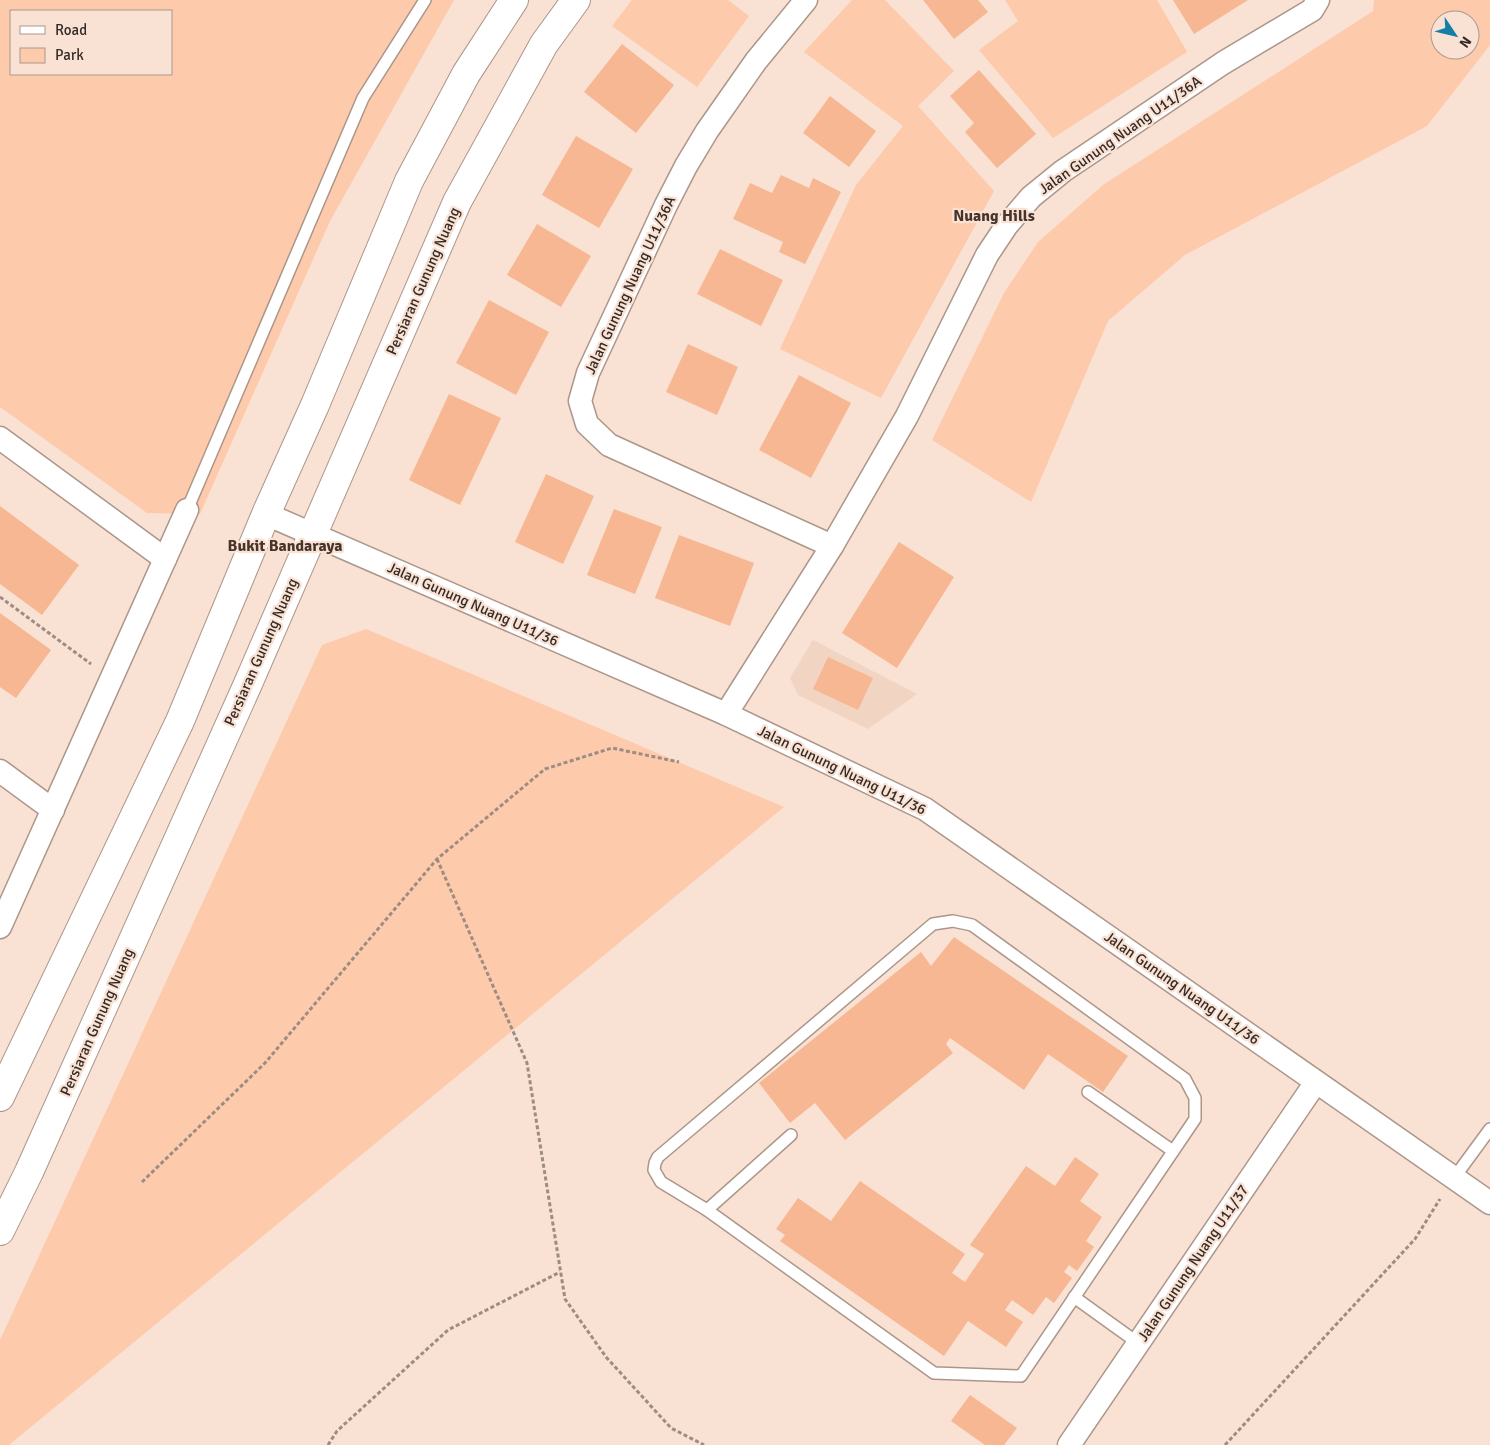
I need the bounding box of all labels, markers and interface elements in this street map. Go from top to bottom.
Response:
legend [10,10,172,75]
north arrow [1430,10,1480,60]
text: Road [55,21,87,39]
text: N [1455,33,1475,51]
text: Park [55,46,84,64]
street label: Jalan Gunung Nuang U11/36A [1035,72,1205,198]
street label: Jalan Gunung Nuang U11/36A [581,193,679,377]
street label: Persiaran Gunung Nuang [382,204,464,358]
district label: Nuang Hills [953,206,1035,226]
district label: Bukit Bandaraya [228,536,342,556]
street label: Jalan Gunung Nuang U11/36 [385,558,561,650]
street label: Persiaran Gunung Nuang [220,575,302,729]
street label: Jalan Gunung Nuang U11/36 [755,721,929,819]
street label: Jalan Gunung Nuang U11/36 [1101,927,1263,1049]
street label: Persiaran Gunung Nuang [56,945,138,1099]
street label: Jalan Gunung Nuang U11/37 [1134,1181,1252,1345]

